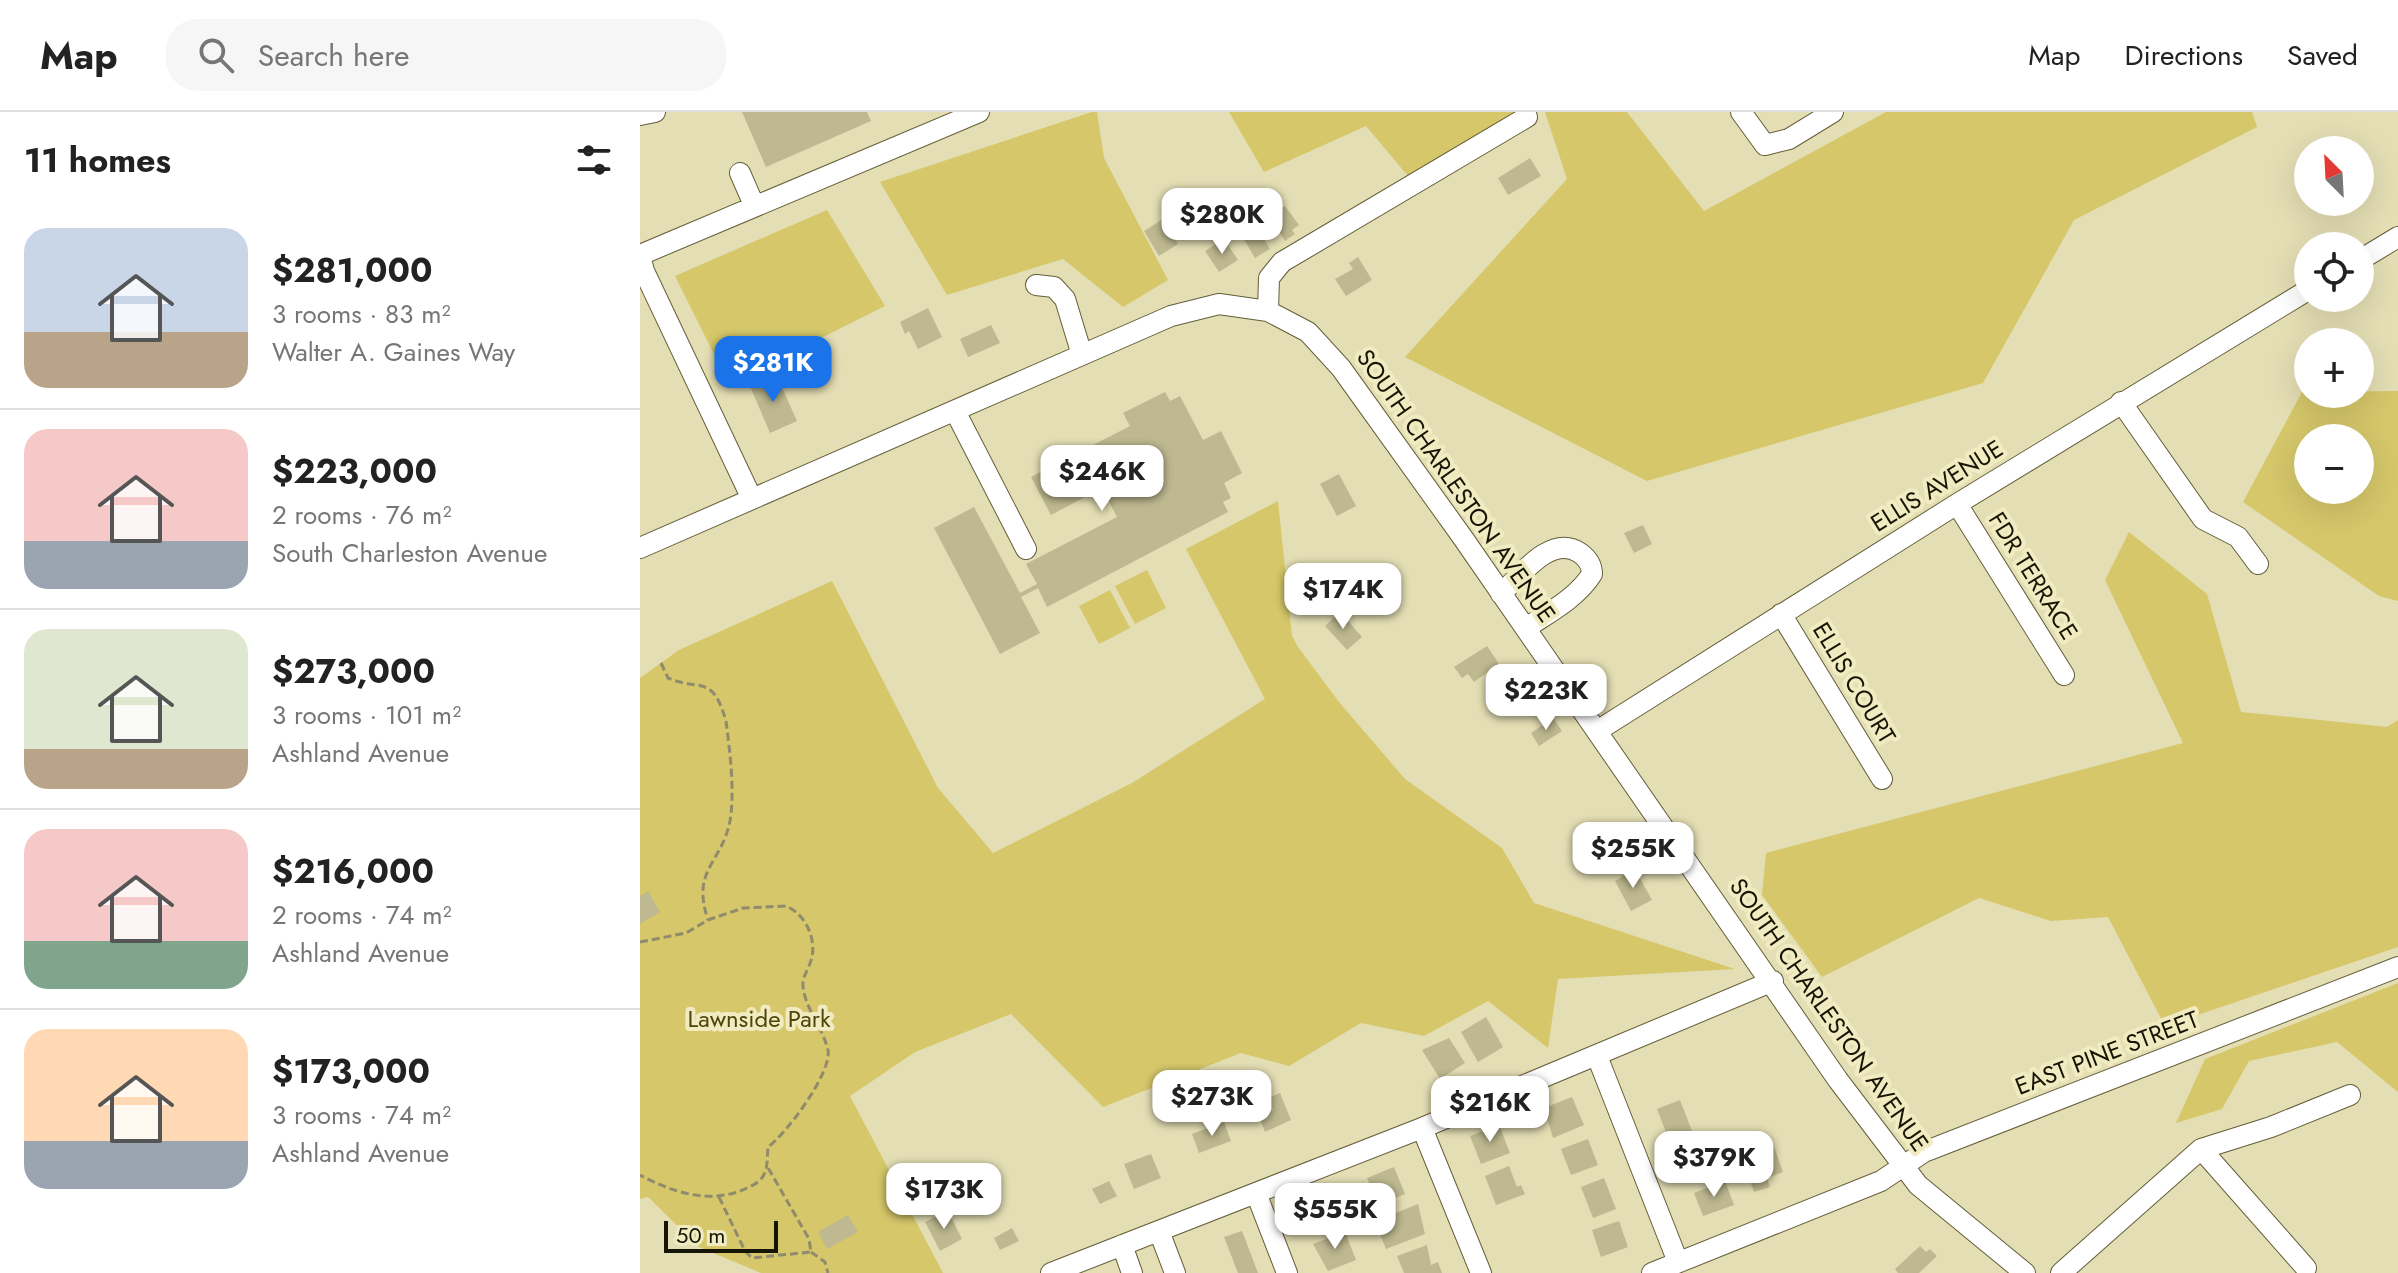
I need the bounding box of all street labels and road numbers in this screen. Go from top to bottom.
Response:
street label: SOUTH CHARLESTON AVENUE [1348,342,1564,630]
street label: ELLIS AVENUE [1864,431,2010,540]
street label: FDR TERRACE [1980,505,2087,646]
street label: ELLIS COURT [1804,615,1904,750]
street label: SOUTH CHARLESTON AVENUE [1721,871,1937,1159]
street label: EAST PINE STREET [2010,1001,2204,1104]

